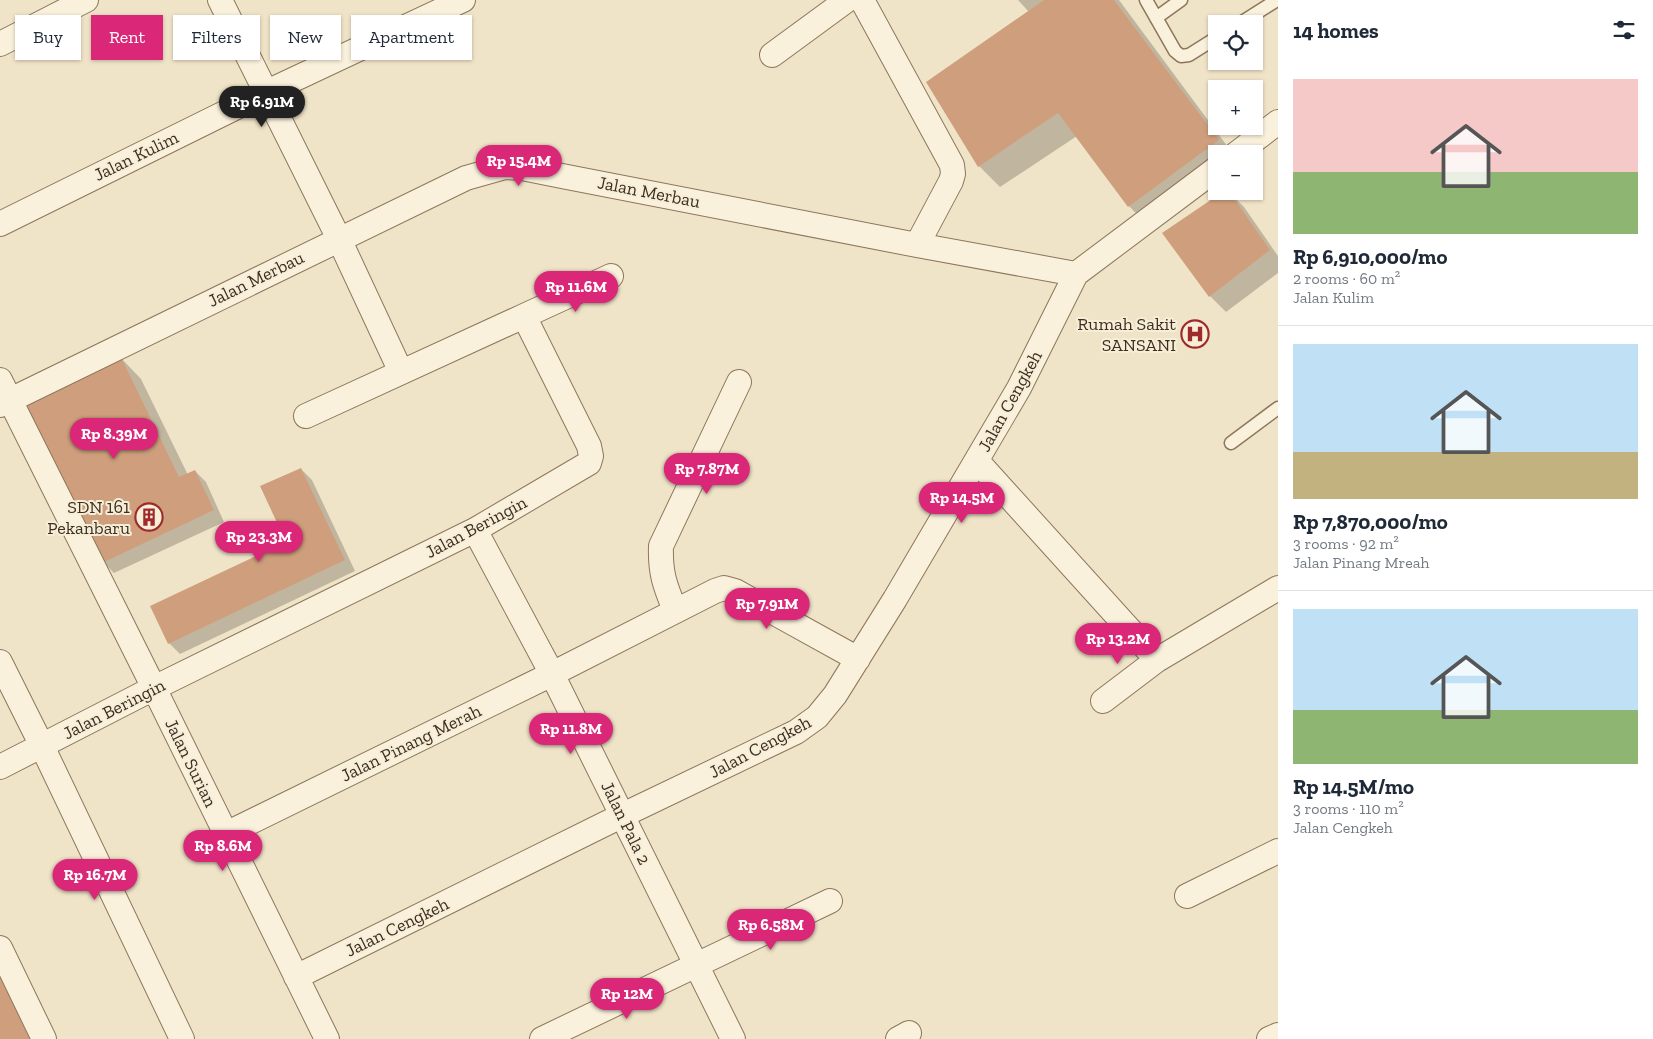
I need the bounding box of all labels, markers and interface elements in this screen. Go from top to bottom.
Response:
chip: Buy [15,15,81,60]
chip: Rent [91,15,163,60]
chip: Filters [173,15,260,60]
chip: New [270,15,341,60]
chip: Apartment [351,15,472,60]
map controls [1208,15,1263,200]
button: locate [1208,15,1263,70]
icon: filters [1610,16,1638,44]
text: 14 homes [1293,18,1379,43]
button: + [1208,80,1263,135]
pin: Rp 6.91M [210,86,314,128]
text: Rp 6.91M [230,92,294,111]
icon: home [1421,111,1511,201]
street label: Jalan Kulim [90,126,182,186]
pin: Rp 15.4M [467,144,571,187]
button: − [1208,145,1263,200]
text: Rp 15.4M [487,151,551,170]
street label: Jalan Merbau [596,171,702,213]
text: Rp 6,910,000/mo [1293,244,1447,269]
street label: Jalan Merbau [204,246,308,312]
text: 2 rooms · 60 m² [1293,269,1400,288]
pin: Rp 11.6M [524,270,628,313]
text: Rp 11.6M [545,277,607,296]
text: Jalan Kulim [1293,288,1374,307]
place label: Rumah Sakit SANSANI [1077,313,1176,356]
hospital icon: Rumah Sakit SANSANI [1180,319,1210,349]
street label: Jalan Cengkeh [973,347,1047,455]
icon: home [1421,377,1511,467]
pin: Rp 8.39M [62,418,166,460]
text: Rp 8.39M [81,424,147,443]
pin: Rp 7.87M [655,452,759,495]
text: Rp 7.87M [675,459,739,478]
pin: Rp 14.5M [910,482,1014,524]
text: Rp 14.5M [930,488,994,507]
street label: Jalan Beringin [421,491,531,563]
place label: SDN 161 Pekanbaru [47,496,130,539]
building icon: SDN 161 Pekanbaru [134,502,164,532]
text: Rp 7,870,000/mo [1293,509,1448,534]
pin: Rp 23.3M [207,520,311,563]
text: Rp 23.3M [226,527,292,546]
text: 3 rooms · 92 m² [1293,534,1399,553]
text: Jalan Pinang Mreah [1293,553,1430,572]
pin: Rp 7.91M [715,588,819,630]
text: Rp 7.91M [736,594,798,613]
pin: Rp 13.2M [1066,622,1170,665]
text: Rp 13.2M [1086,629,1150,648]
icon: home [1421,642,1511,732]
street label: Jalan Beringin [59,674,169,744]
street label: Jalan Pinang Merah [337,700,485,786]
street label: Jalan Cengkeh [705,711,815,783]
pin: Rp 11.8M [519,712,623,755]
street label: Jalan Surian [160,715,222,811]
text: Rp 11.8M [540,719,602,738]
text: Rp 14.5M/mo [1293,774,1414,799]
street label: Jalan Pala 2 [596,778,656,868]
text: 3 rooms · 110 m² [1293,799,1404,818]
text: Jalan Cengkeh [1293,818,1393,837]
pin: Rp 8.6M [177,830,269,872]
text: Rp 8.6M [194,836,252,855]
pin: Rp 16.7M [43,858,147,901]
text: Rp 16.7M [64,865,126,884]
street label: Jalan Cengkeh [342,893,452,961]
pin: Rp 6.58M [719,908,823,951]
text: Rp 6.58M [738,915,804,934]
pin: Rp 12M [586,978,668,1020]
text: Rp 12M [601,984,653,1003]

